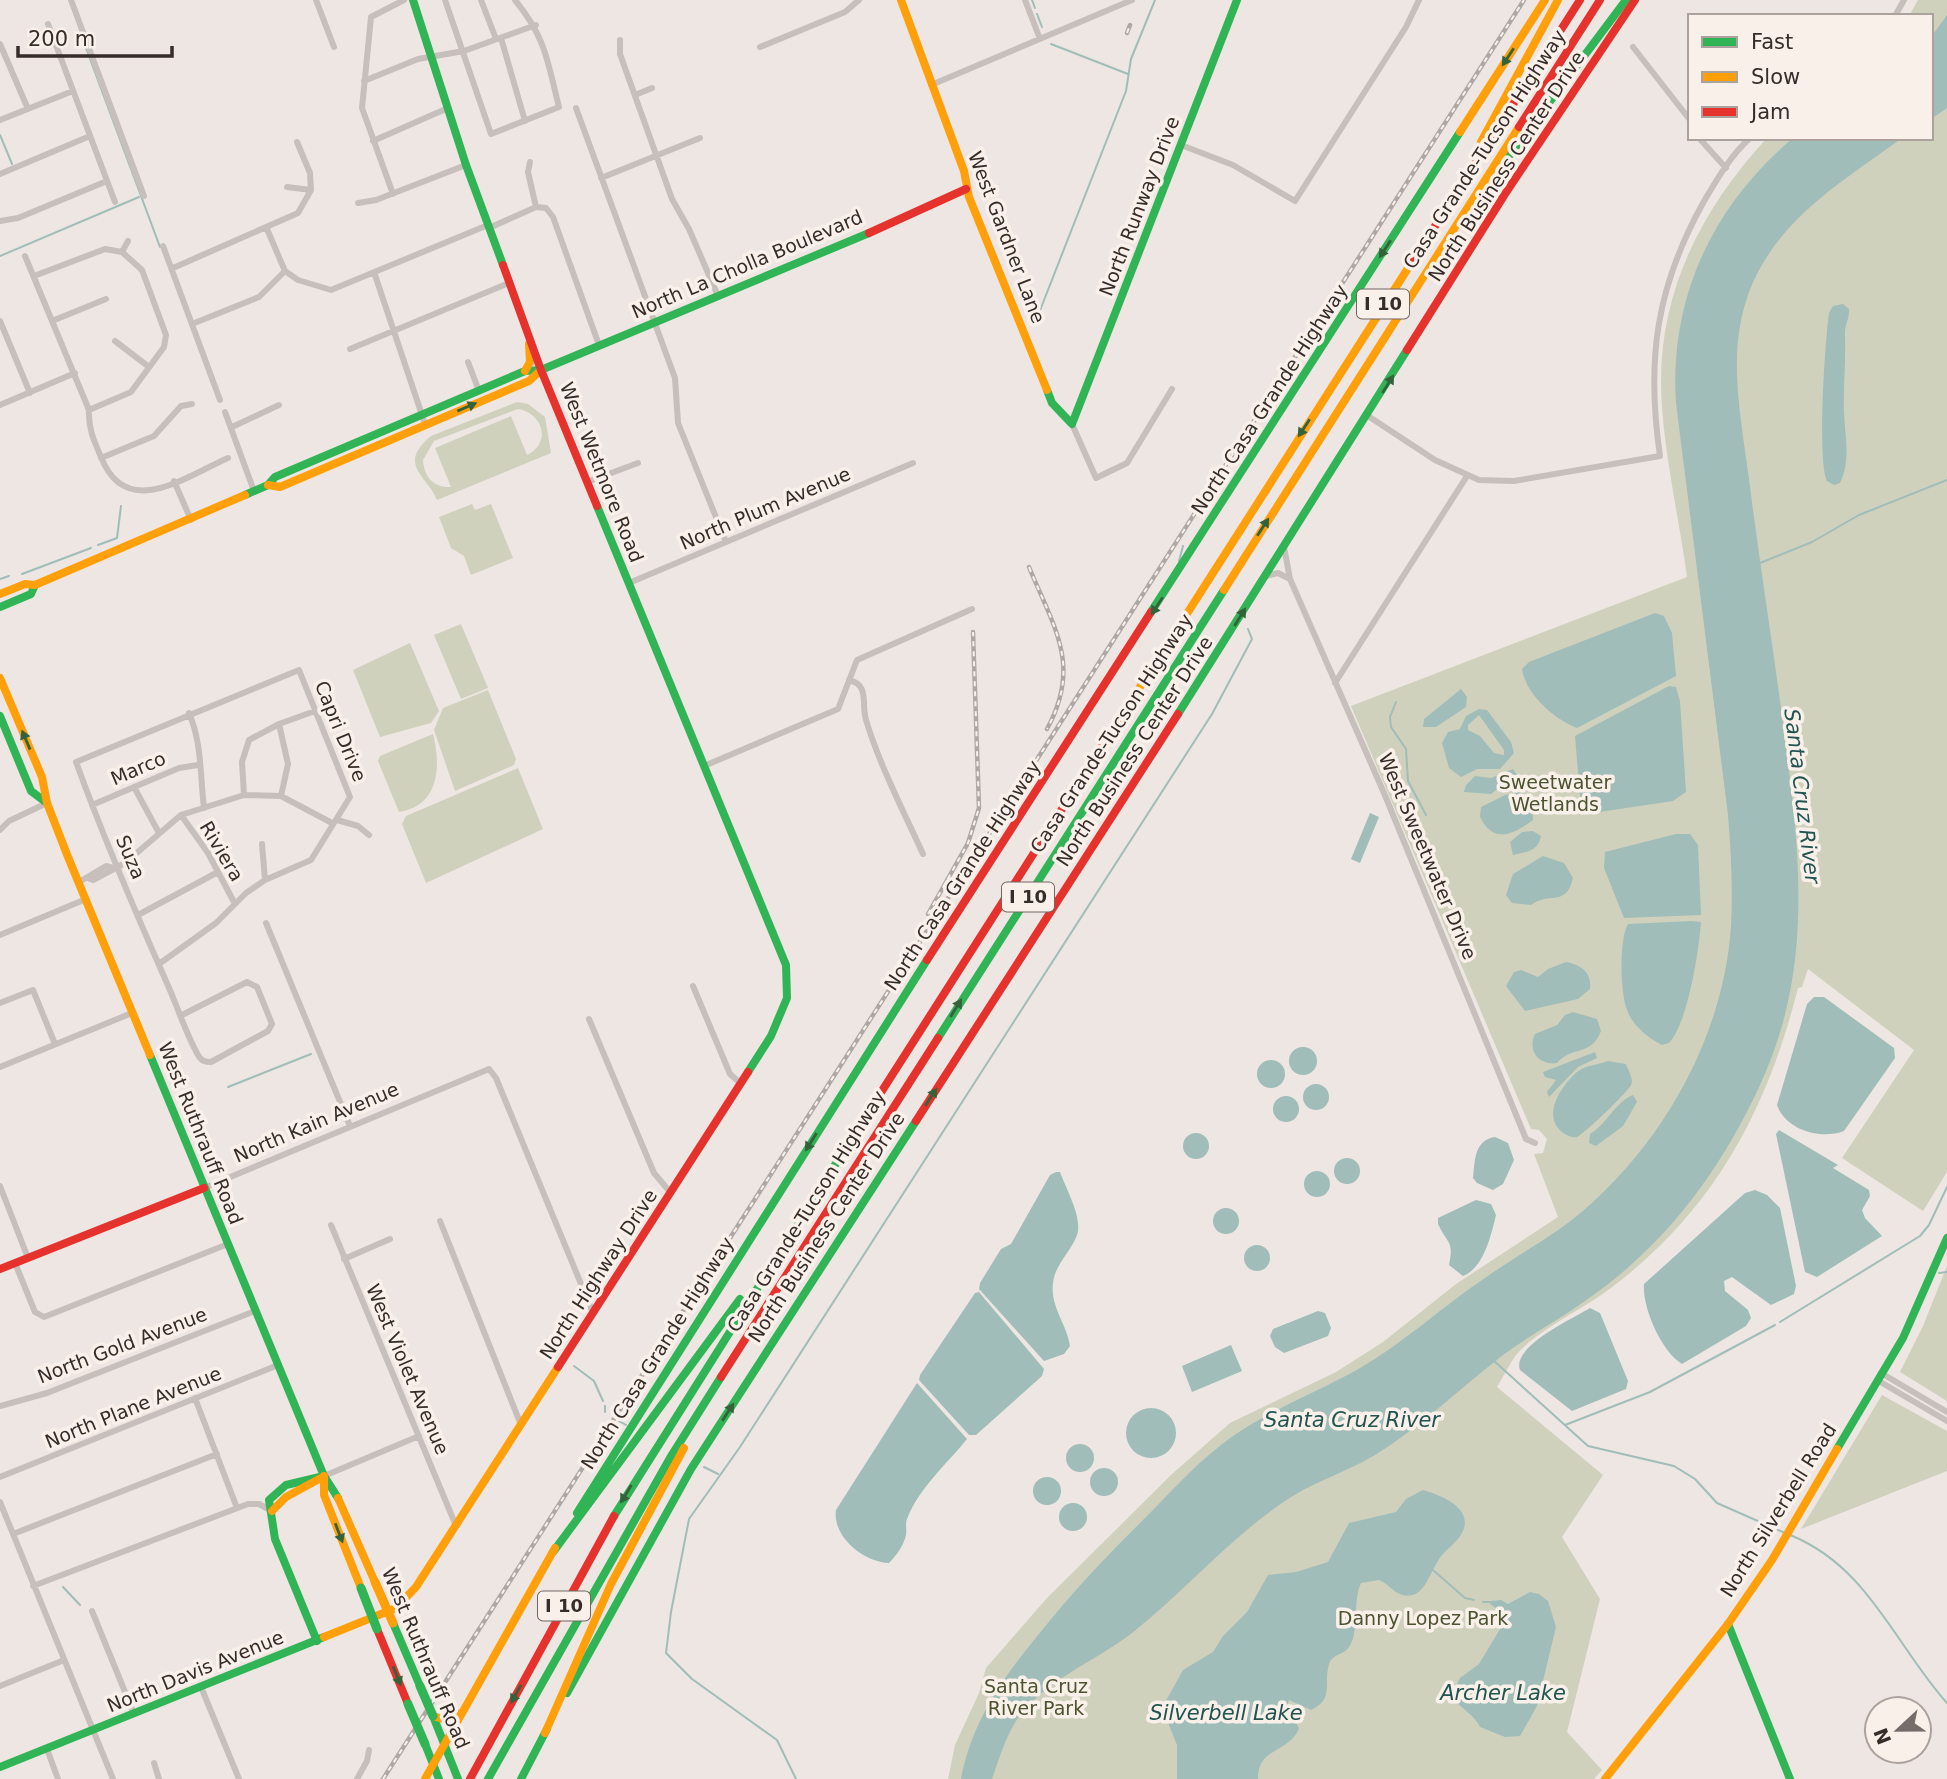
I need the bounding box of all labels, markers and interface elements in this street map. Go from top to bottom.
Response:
scale bar [18,14,172,58]
legend [1688,14,1933,140]
street label: Casa Grande-Tucson Highway [1398,25,1570,273]
text: 200 m [28,27,95,51]
text: Fast [1751,30,1793,54]
street label: North Business Center Drive [1423,47,1589,285]
one-way arrow [1501,48,1514,67]
text: Slow [1751,65,1800,89]
text: Jam [1749,100,1791,124]
street label: North Runway Drive [1095,113,1183,299]
street label: West Gardner Lane [964,148,1050,326]
street label: North La Cholla Boulevard [628,205,866,323]
one-way arrow [1379,239,1392,259]
street label: North Casa Grande Highway [1186,280,1352,518]
road number: I 10 [1357,290,1409,318]
one-way arrow [1382,374,1394,393]
street label: West Wetmore Road [556,379,648,565]
one-way arrow [456,401,477,412]
one-way arrow [1298,418,1311,438]
street label: North Plum Avenue [676,462,854,554]
one-way arrow [1257,518,1270,537]
one-way arrow [1150,597,1164,615]
one-way arrow [1234,608,1246,627]
street label: Casa Grande-Tucson Highway [1025,609,1197,857]
street label: North Business Center Drive [1051,632,1217,870]
street label: Capri Drive [311,677,371,785]
water label: Santa Cruz River [1779,707,1825,886]
one-way arrow [20,730,32,750]
street label: Marco [107,747,169,789]
street label: West Sweetwater Drive [1375,750,1481,962]
street label: North Casa Grande Highway [879,756,1045,994]
park label: Sweetwater Wetlands [1499,771,1611,815]
street label: Riviera [196,817,248,885]
street label: Suza [112,832,150,882]
road number: I 10 [1002,882,1054,912]
one-way arrow [950,998,963,1018]
street label: West Ruthrauff Road [154,1039,248,1227]
street label: North Kain Avenue [230,1077,402,1167]
street label: Casa Grande-Tucson Highway [722,1086,890,1336]
one-way arrow [925,1087,938,1107]
street label: North Business Center Drive [743,1108,909,1346]
one-way arrow [804,1133,817,1152]
street label: North Highway Drive [535,1185,661,1363]
street label: North Casa Grande Highway [576,1233,738,1473]
street label: West Violet Avenue [362,1280,454,1458]
street label: North Gold Avenue [34,1303,210,1387]
street label: North Plane Avenue [42,1362,224,1452]
one-way arrow [721,1402,734,1421]
water label: Santa Cruz River [1264,1408,1441,1432]
street label: North Silverbell Road [1716,1419,1840,1601]
one-way arrow [619,1485,632,1504]
one-way arrow [334,1522,345,1543]
street label: West Ruthrauff Road [378,1564,474,1752]
road number: I 10 [538,1591,590,1620]
park label: Danny Lopez Park [1338,1607,1508,1629]
street label: North Davis Avenue [103,1625,287,1717]
one-way arrow [391,1666,403,1686]
park label: Santa Cruz River Park [984,1675,1088,1719]
water label: Archer Lake [1438,1681,1566,1705]
one-way arrow [511,1684,522,1704]
north arrow [1863,1695,1933,1765]
water label: Silverbell Lake [1149,1701,1303,1725]
text: N [1869,1725,1895,1748]

